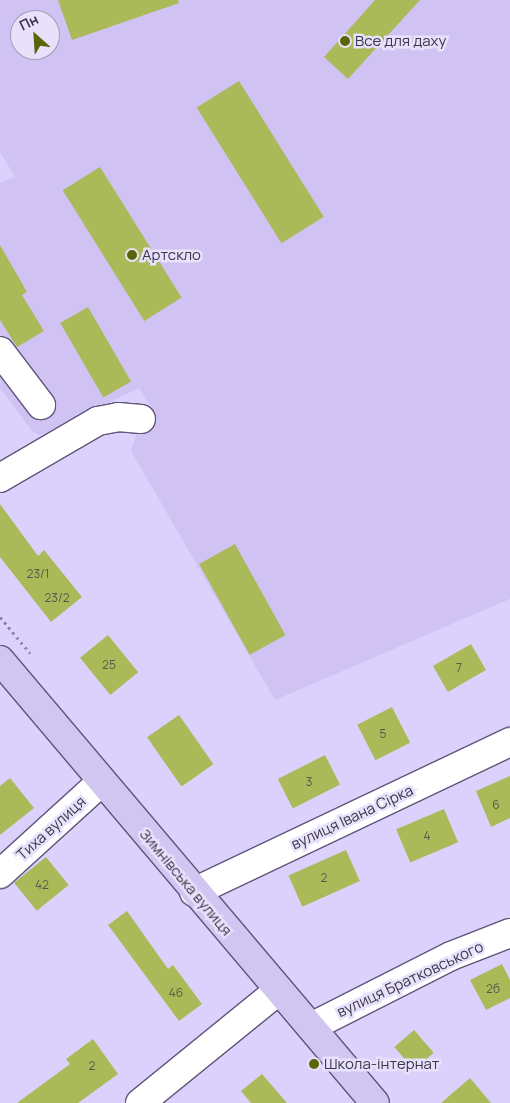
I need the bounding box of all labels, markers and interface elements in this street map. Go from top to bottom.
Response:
text: Пн [16,9,41,35]
north arrow [10,10,60,60]
place label: Все для даху [355,32,446,50]
marker: Все для даху [339,35,351,47]
place label: Артскло [142,246,201,264]
marker: Артскло [126,249,138,261]
house number: 23/1 [27,567,49,581]
house number: 23/2 [45,591,69,605]
house number: 25 [102,658,116,672]
house number: 7 [456,661,462,675]
house number: 5 [380,727,386,741]
house number: 3 [306,775,312,789]
street label: вулиця Івана Сірка [288,781,416,853]
street label: Тиха вулиця [13,792,89,864]
house number: 6 [492,798,500,812]
street label: Зимнівська вулиця [136,825,236,939]
house number: 4 [423,829,431,843]
house number: 2 [321,871,327,885]
house number: 42 [35,878,49,892]
street label: вулиця Братковського [334,937,486,1021]
house number: 2б [486,982,500,996]
house number: 46 [169,986,183,1000]
place label: Школа-інтернат [324,1055,439,1073]
marker: Школа-інтернат [308,1058,320,1070]
house number: 2 [89,1059,95,1073]

